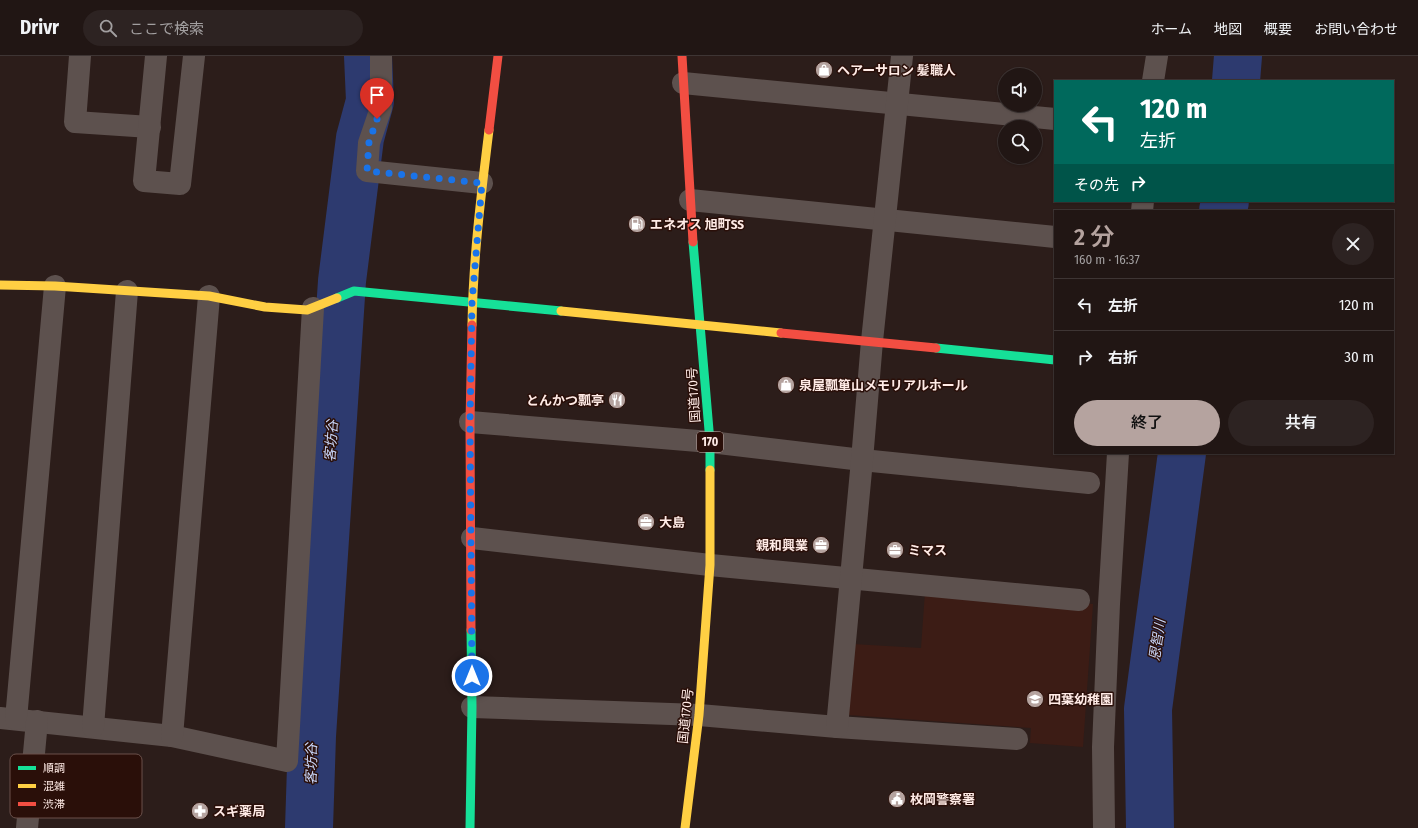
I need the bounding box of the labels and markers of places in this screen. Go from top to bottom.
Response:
shop icon: ヘアーサロン 髪職人 [814,60,834,80]
place label: ヘアーサロン 髪職人 [837,63,956,78]
pin [360,78,394,119]
fuel station icon: エネオス 旭町SS [627,214,647,234]
place label: エネオス 旭町SS [650,217,744,232]
shop icon: 泉屋瓢箪山メモリアルホール [776,375,796,395]
place label: 泉屋瓢箪山メモリアルホール [799,378,968,393]
restaurant icon: とんかつ瓢亭 [607,390,627,410]
place label: とんかつ瓢亭 [526,393,604,408]
office icon: 大島 [636,512,656,532]
place label: 大島 [659,515,685,530]
office icon: 親和興業 [811,535,831,555]
place label: 親和興業 [756,538,808,553]
office icon: ミマス [885,540,905,560]
place label: ミマス [908,543,947,558]
school or university icon: 四葉幼稚園 [1025,689,1045,709]
place label: 四葉幼稚園 [1048,692,1113,707]
public building icon: 枚岡警察署 [887,789,907,809]
place label: 枚岡警察署 [910,792,975,807]
pharmacy icon: スギ薬局 [190,801,210,821]
place label: スギ薬局 [213,804,265,819]

